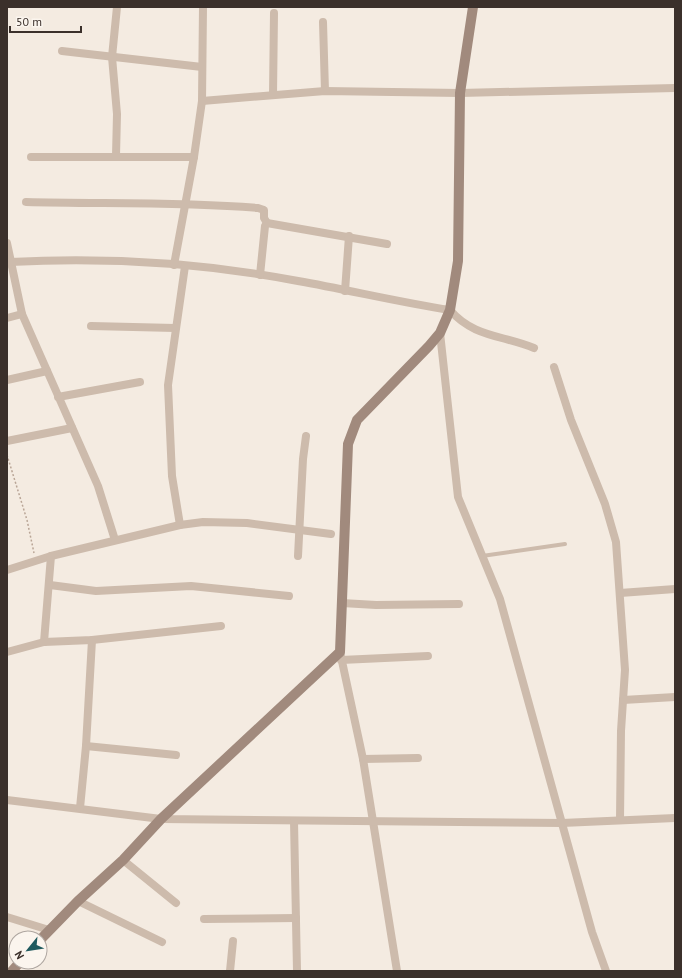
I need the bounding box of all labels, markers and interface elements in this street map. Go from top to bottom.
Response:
scale bar [10,8,81,34]
text: 50 m [16,14,42,29]
north arrow [8,930,48,970]
text: N [11,948,27,962]

